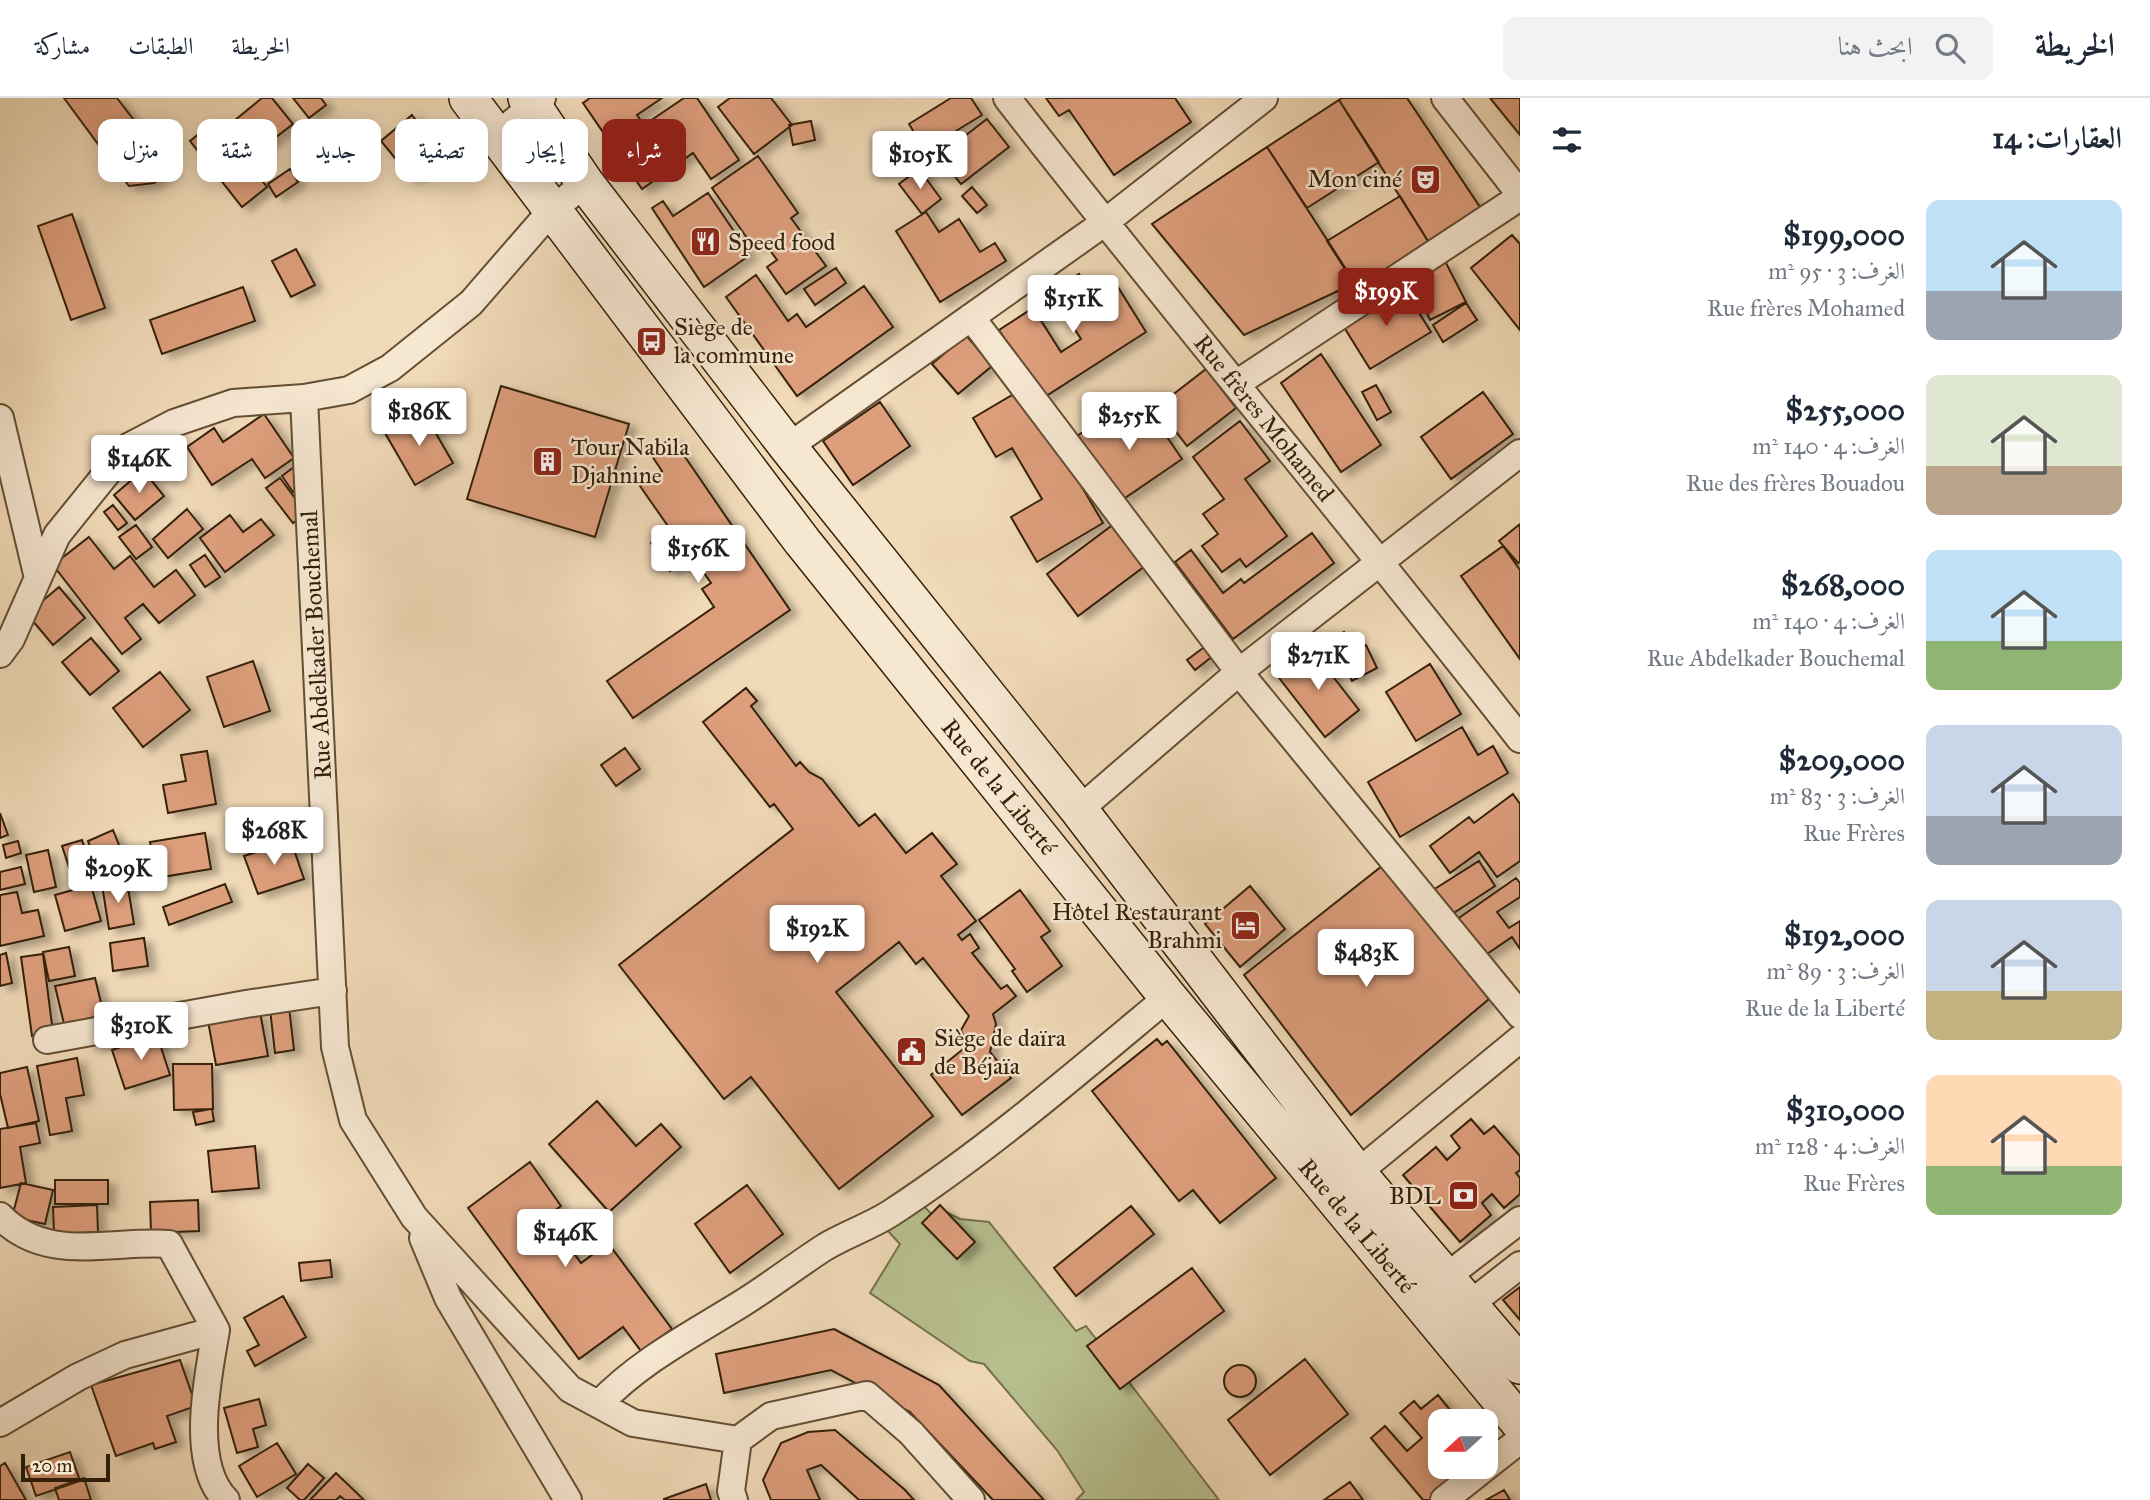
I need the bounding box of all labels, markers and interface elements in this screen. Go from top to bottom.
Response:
search box [1503,17,1993,80]
text: الخريطة [2035,25,2115,65]
icon: search [1931,29,1969,67]
text: ابحث هنا [1838,30,1913,62]
text: مشاركة [35,31,90,61]
text: الطبقات [128,31,194,61]
text: الخريطة [232,31,290,61]
chip: منزل [98,119,183,182]
chip: شقة [197,119,277,182]
chip: جديد [291,119,381,182]
chip: تصفية [395,119,488,182]
chip: إيجار [502,119,588,182]
chip: شراء [602,119,686,182]
text: العقارات: 14 [1992,120,2122,156]
icon: filters [1548,121,1586,159]
pin: $105K [871,132,969,191]
text: $105K [888,140,952,168]
theatre icon: Mon ciné [1408,162,1442,196]
place label: Mon ciné [1307,164,1402,194]
text: $199,000 [1783,217,1905,253]
restaurant icon: Speed food [688,225,722,259]
place label: Speed food [728,227,836,257]
icon: home [1982,228,2066,312]
text: الغرف: 3 · 95 m² [1768,257,1905,285]
pin: $199K [1337,268,1435,328]
pin: $151K [1024,275,1122,335]
text: $199K [1354,277,1418,305]
text: $151K [1044,284,1102,312]
text: Rue frères Mohamed [1707,294,1905,322]
place label: Siège de la commune [674,312,794,370]
bus stop icon: Siège de la commune [634,324,668,358]
street label: Rue frères Mohamed [1187,328,1341,508]
pin: $186K [370,388,468,448]
pin: $255K [1080,392,1178,452]
text: $255,000 [1785,392,1905,428]
text: $186K [387,397,451,425]
text: $255K [1098,401,1160,429]
icon: home [1982,403,2066,487]
place label: Tour Nabila Djahnine [571,432,690,490]
text: الغرف: 4 · 140 m² [1752,432,1905,460]
pin: $146K [90,436,188,495]
text: $146K [107,444,171,472]
building icon: Tour Nabila Djahnine [531,444,565,478]
text: Rue des frères Bouadou [1686,469,1905,497]
street label: Rue Abdelkader Bouchemal [294,509,338,780]
pin: $156K [649,526,747,585]
text: $156K [667,534,729,562]
text: $268,000 [1781,567,1905,603]
icon: home [1982,578,2066,662]
text: الغرف: 4 · 140 m² [1752,607,1905,635]
pin: $271K [1269,632,1367,692]
text: $271K [1287,641,1349,669]
text: Rue Abdelkader Bouchemal [1647,644,1905,672]
street label: Rue de la Liberté [935,713,1063,861]
text: $209,000 [1778,742,1905,778]
icon: home [1982,753,2066,837]
text: الغرف: 3 · 83 m² [1770,782,1905,810]
pin: $268K [225,808,323,867]
text: $268K [241,816,307,844]
text: Rue Frères [1803,819,1905,847]
pin: $209K [69,846,167,905]
text: $209K [84,854,152,882]
place label: Hôtel Restaurant Brahmi [1052,897,1222,955]
pin: $192K [768,906,866,965]
hotel icon: Hôtel Restaurant Brahmi [1228,909,1262,943]
text: $192K [786,914,848,942]
text: $192,000 [1784,917,1905,953]
icon: home [1982,928,2066,1012]
pin: $483K [1317,930,1415,989]
text: $483K [1334,938,1398,966]
text: الغرف: 3 · 89 m² [1767,957,1905,985]
text: Rue de la Liberté [1745,994,1905,1022]
pin: $310K [92,1002,190,1062]
text: $310K [110,1011,172,1039]
place label: Siège de daïra de Béjaïa [934,1023,1067,1081]
public building icon: Siège de daïra de Béjaïa [894,1035,928,1069]
text: $310,000 [1786,1092,1905,1128]
icon: home [1982,1103,2066,1187]
text: الغرف: 4 · 128 m² [1755,1132,1905,1160]
street label: Rue de la Liberté [1292,1152,1422,1300]
text: Rue Frères [1803,1169,1905,1197]
bank icon: BDL [1447,1179,1481,1213]
place label: BDL [1389,1181,1441,1211]
pin: $146K [516,1210,614,1269]
text: $146K [533,1218,597,1246]
north arrow [1428,1409,1498,1479]
map controls [1428,1409,1498,1479]
scale bar [21,1451,110,1483]
text: 20 m [32,1454,73,1477]

